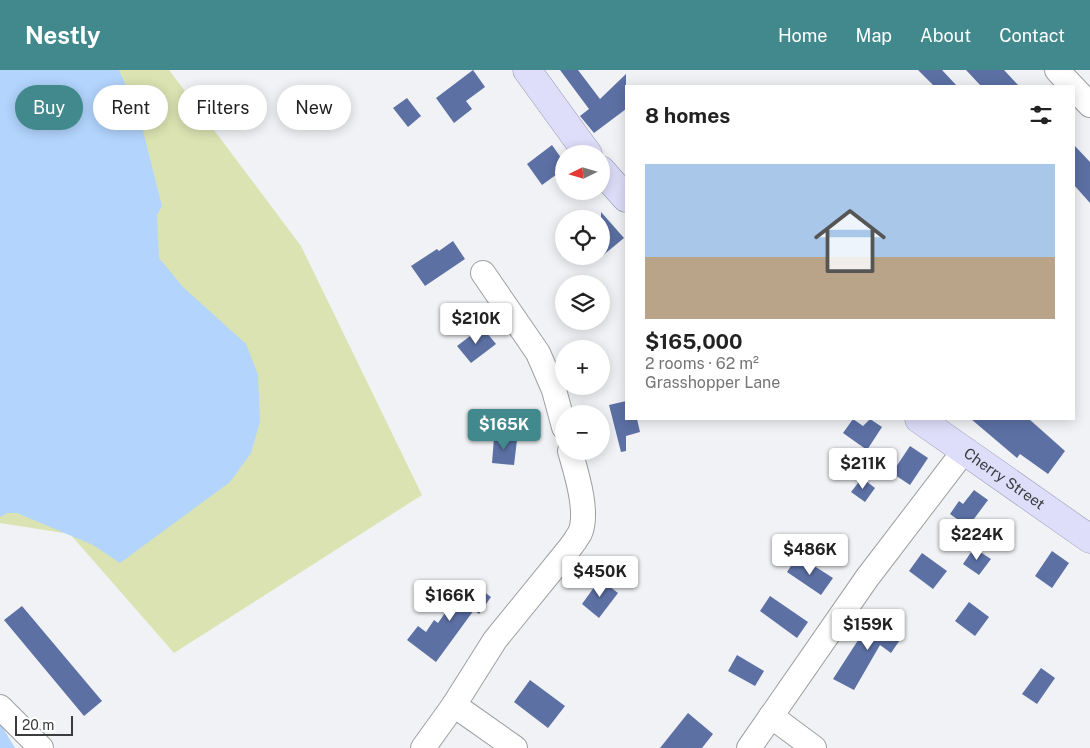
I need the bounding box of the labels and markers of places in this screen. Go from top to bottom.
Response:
pin: $210K [441,302,511,345]
pin: $165K [469,408,539,451]
pin: $211K [828,448,898,490]
pin: $224K [942,518,1012,561]
pin: $486K [775,534,845,576]
pin: $450K [565,556,635,598]
pin: $166K [415,580,485,622]
pin: $159K [833,608,903,651]

